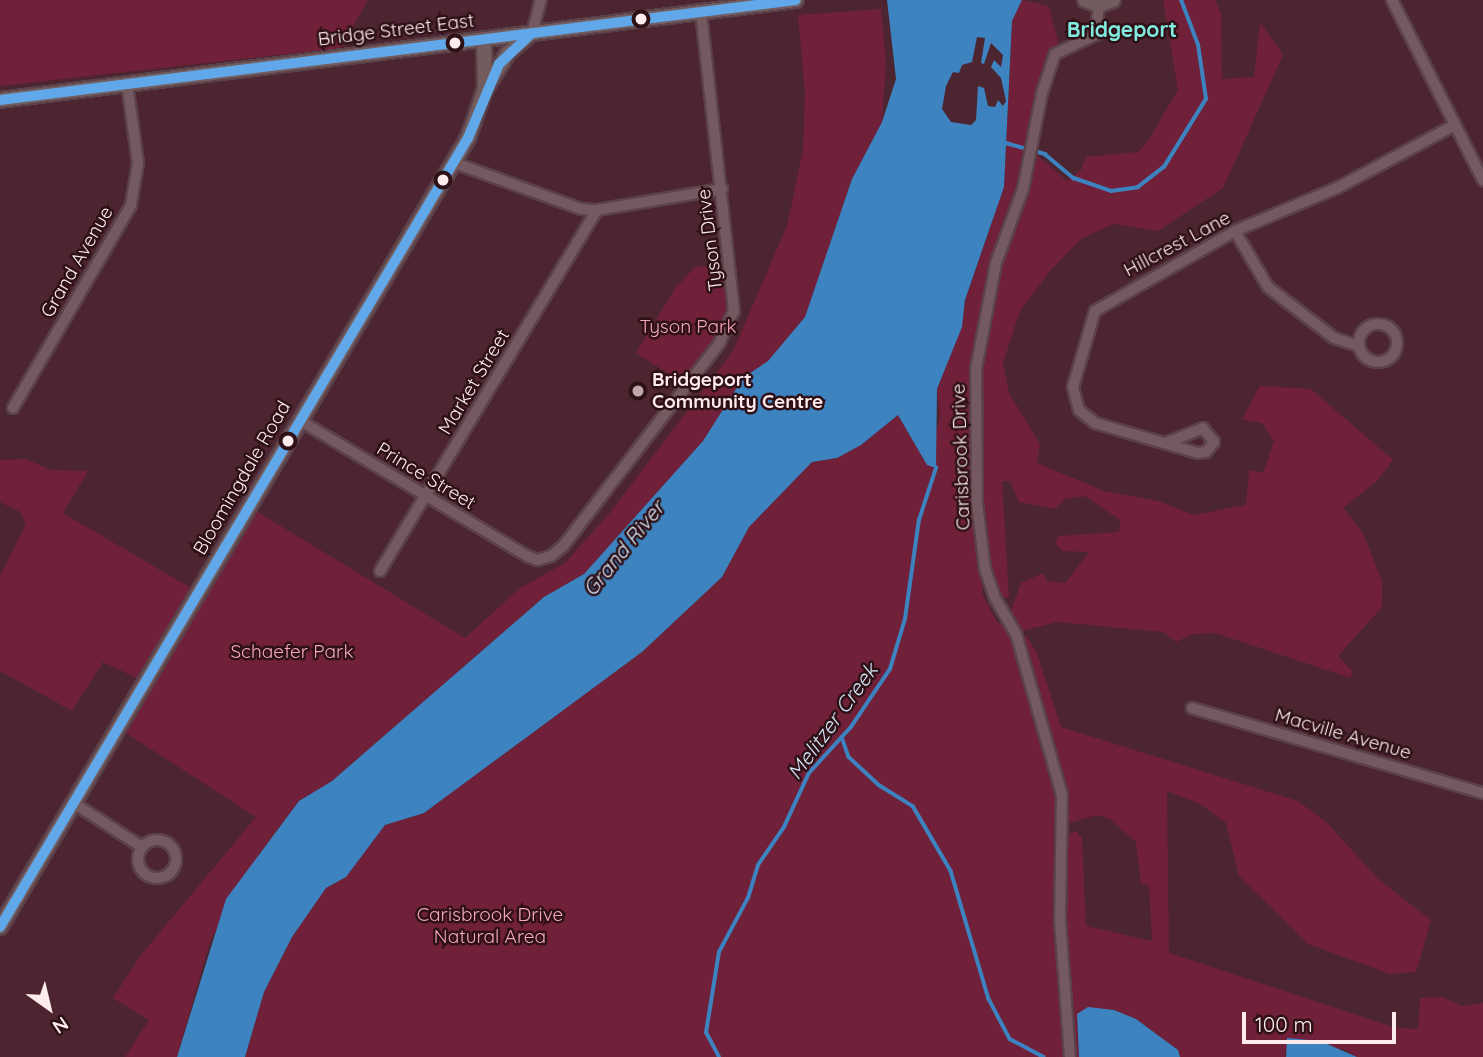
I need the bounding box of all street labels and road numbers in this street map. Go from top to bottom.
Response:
street label: Bridge Street East [316,9,476,51]
street label: Tyson Drive [692,188,728,292]
street label: Grand Avenue [36,202,118,322]
street label: Hillcrest Lane [1120,206,1234,282]
street label: Market Street [434,325,514,439]
street label: Carisbrook Drive [947,383,975,531]
street label: Bloomingdale Road [189,397,295,559]
street label: Prince Street [372,438,480,514]
street label: Macville Avenue [1272,704,1414,764]

